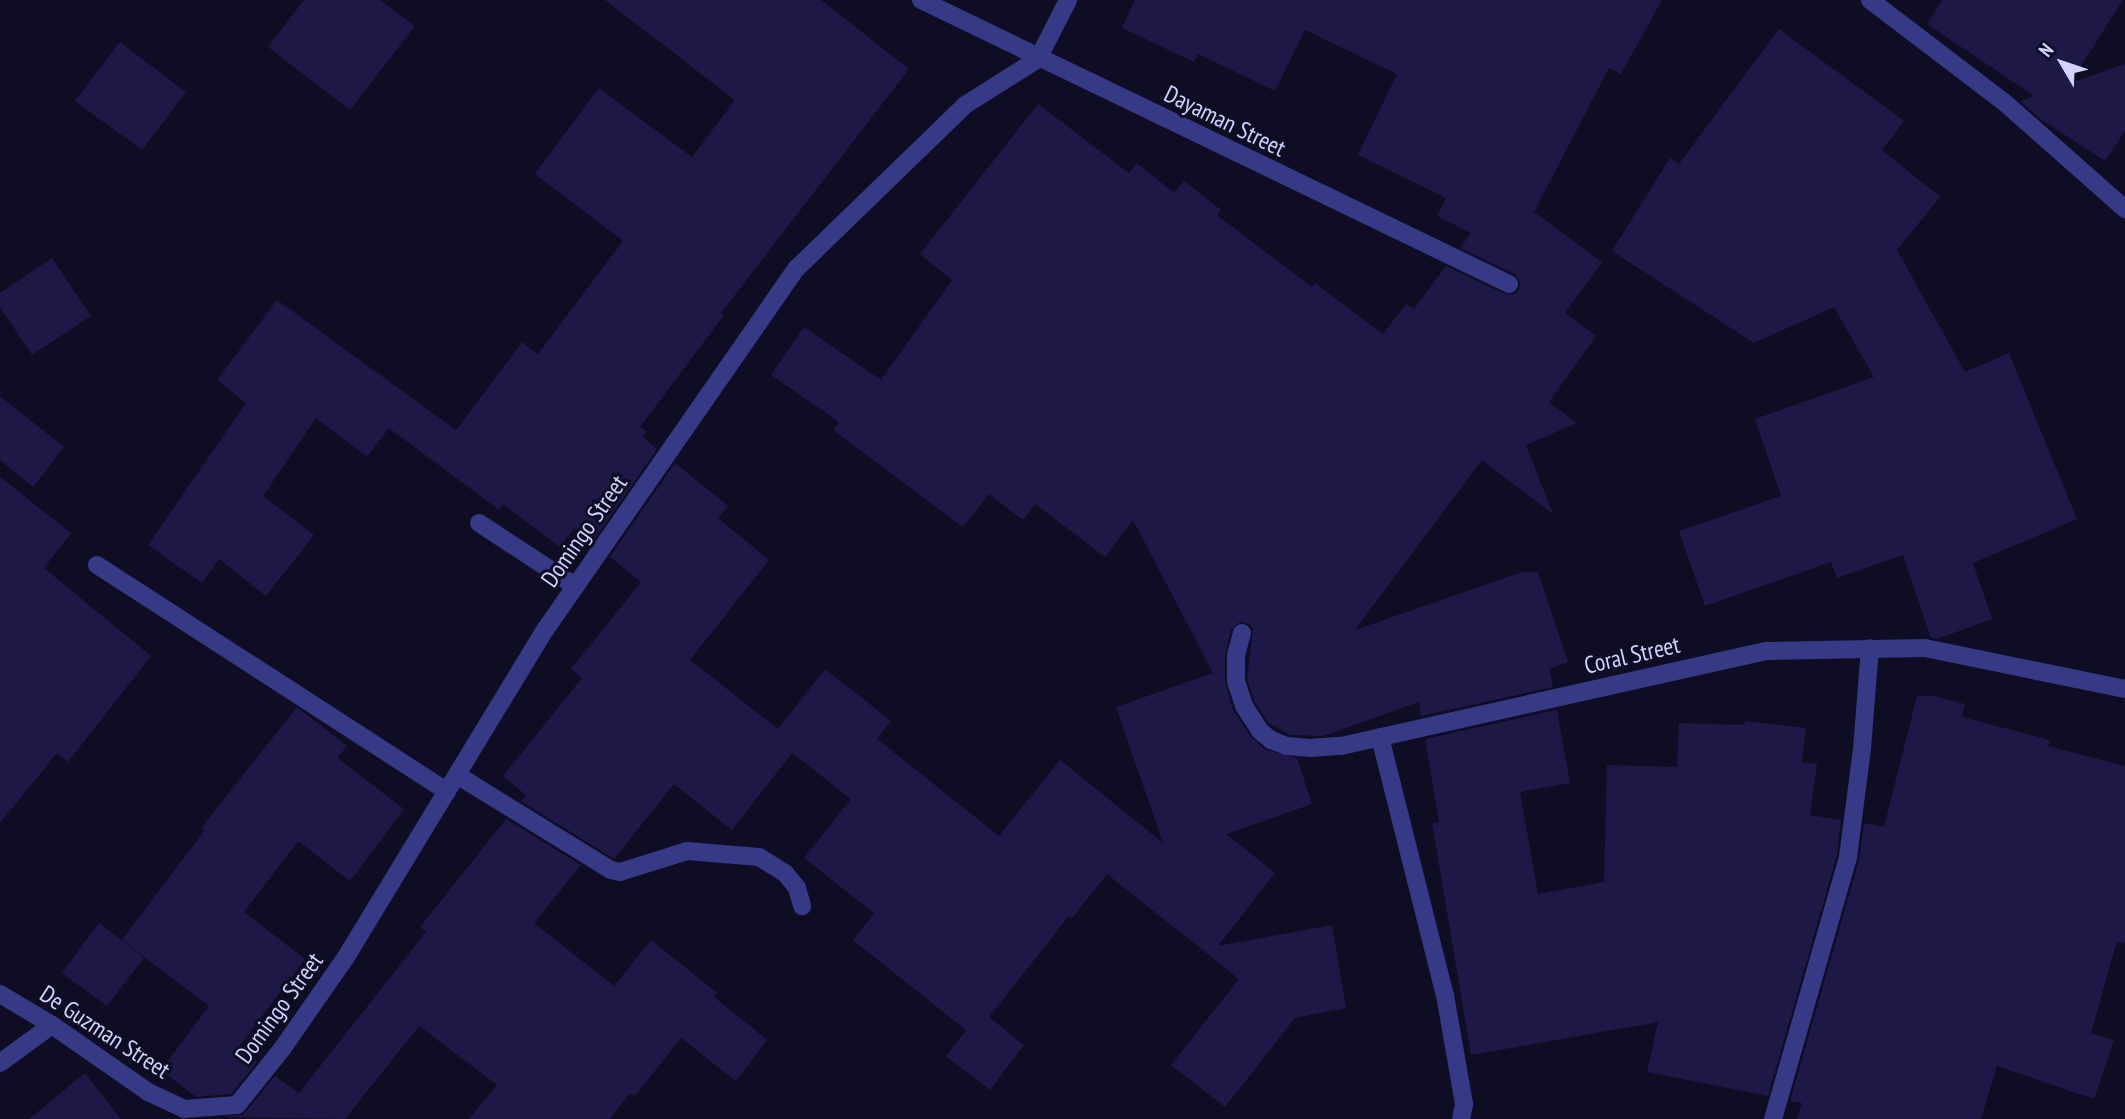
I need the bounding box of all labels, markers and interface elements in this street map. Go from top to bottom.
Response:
north arrow [2027,28,2097,98]
text: N [2033,38,2058,61]
street label: Dayaman Street [1160,79,1290,163]
street label: Domingo Street [535,470,633,592]
street label: Coral Street [1581,630,1683,680]
street label: Domingo Street [229,947,329,1069]
street label: De Guzman Street [35,979,175,1085]

